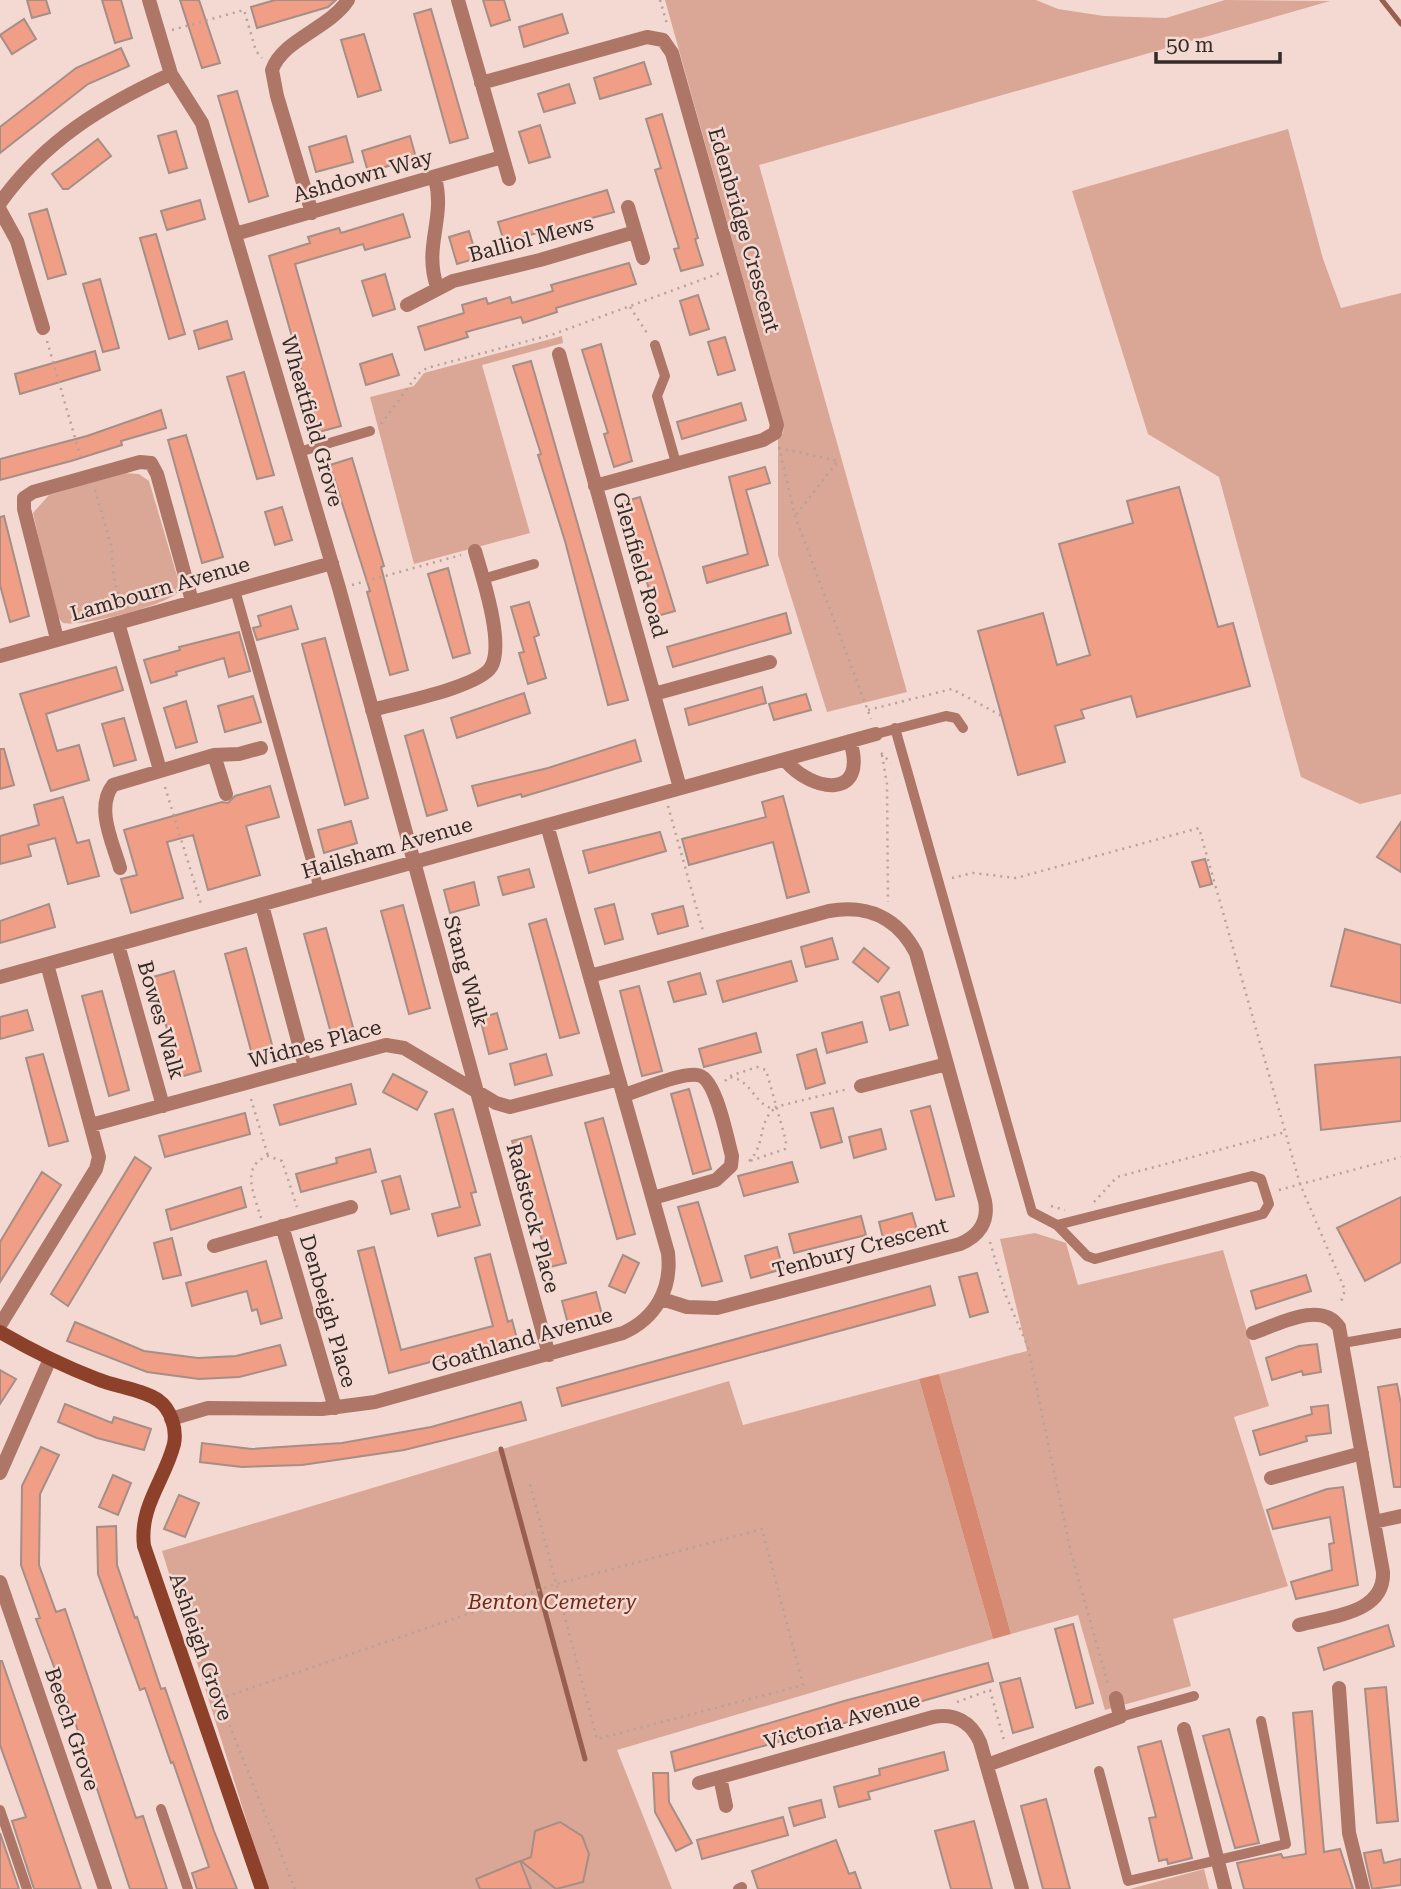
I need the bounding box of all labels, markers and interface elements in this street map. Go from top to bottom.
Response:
scale bar [1156,21,1280,65]
text: 50 m [1166,33,1214,57]
street label: Edenbridge Crescent [703,125,785,335]
street label: Ashdown Way [290,144,436,207]
street label: Balliol Mews [466,211,596,267]
street label: Wheatfield Grove [276,333,348,509]
street label: Glenfield Road [608,490,672,641]
street label: Lambourn Avenue [67,552,253,626]
street label: Hailsham Avenue [299,812,475,884]
street label: Stang Walk [439,913,493,1029]
street label: Bowes Walk [133,958,189,1082]
street label: Widnes Place [246,1015,384,1073]
street label: Radstock Place [501,1140,565,1296]
street label: Tenbury Crescent [770,1213,950,1283]
street label: Denbeigh Place [295,1232,361,1390]
street label: Goathland Avenue [429,1303,615,1377]
street label: Ashleigh Grove [165,1570,237,1724]
park label: Benton Cemetery [467,1590,637,1614]
street label: Beech Grove [40,1664,104,1794]
street label: Victoria Avenue [761,1687,923,1755]

